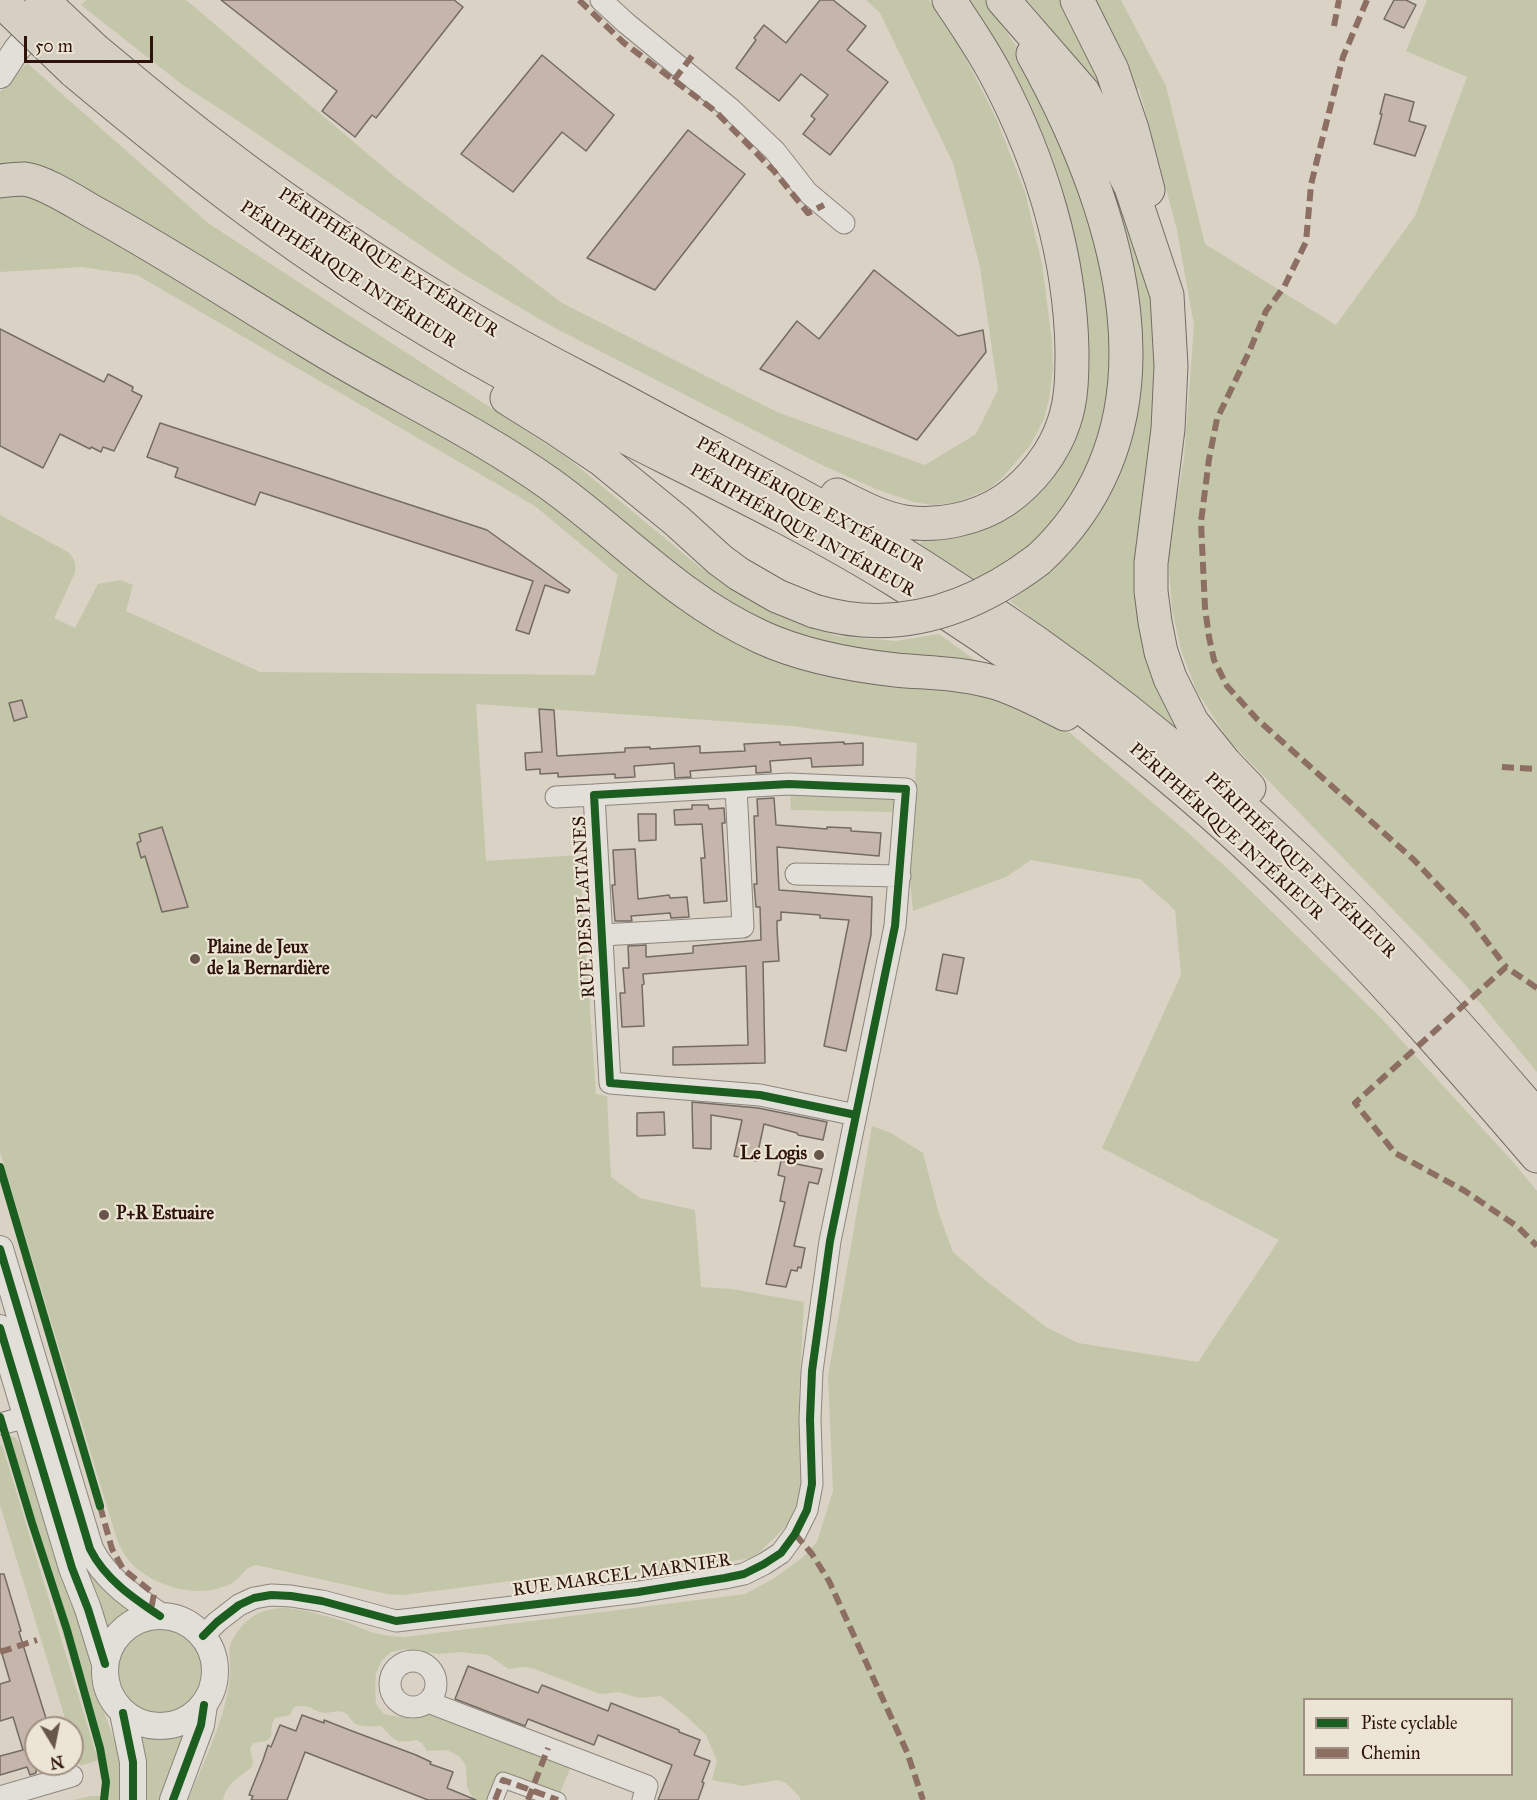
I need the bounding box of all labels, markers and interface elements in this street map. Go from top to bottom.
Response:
scale bar [27,24,156,62]
text: 50 m [35,35,73,57]
street label: PÉRIPHÉRIQUE EXTÉRIEUR [274,184,502,342]
street label: PÉRIPHÉRIQUE INTÉRIEUR [236,197,460,353]
street label: PÉRIPHÉRIQUE EXTÉRIEUR [692,433,928,577]
street label: PÉRIPHÉRIQUE INTÉRIEUR [686,460,918,602]
street label: PÉRIPHÉRIQUE INTÉRIEUR [1124,739,1328,925]
street label: PÉRIPHÉRIQUE EXTÉRIEUR [1200,769,1400,963]
street label: RUE DES PLATANES [569,815,601,999]
place label: Plaine de Jeux de la Bernardière [207,938,329,980]
marker: Plaine de Jeux de la Bernardière [188,952,202,966]
place label: Le Logis [740,1144,807,1166]
marker: Le Logis [812,1148,826,1162]
place label: P+R Estuaire [116,1204,214,1226]
marker: P+R Estuaire [97,1208,111,1222]
street label: RUE MARCEL MARNIER [511,1550,733,1602]
legend [1303,1698,1513,1776]
text: Piste cyclable [1361,1712,1458,1734]
north arrow [24,1716,84,1776]
text: Chemin [1361,1742,1421,1764]
text: N [49,1752,65,1773]

